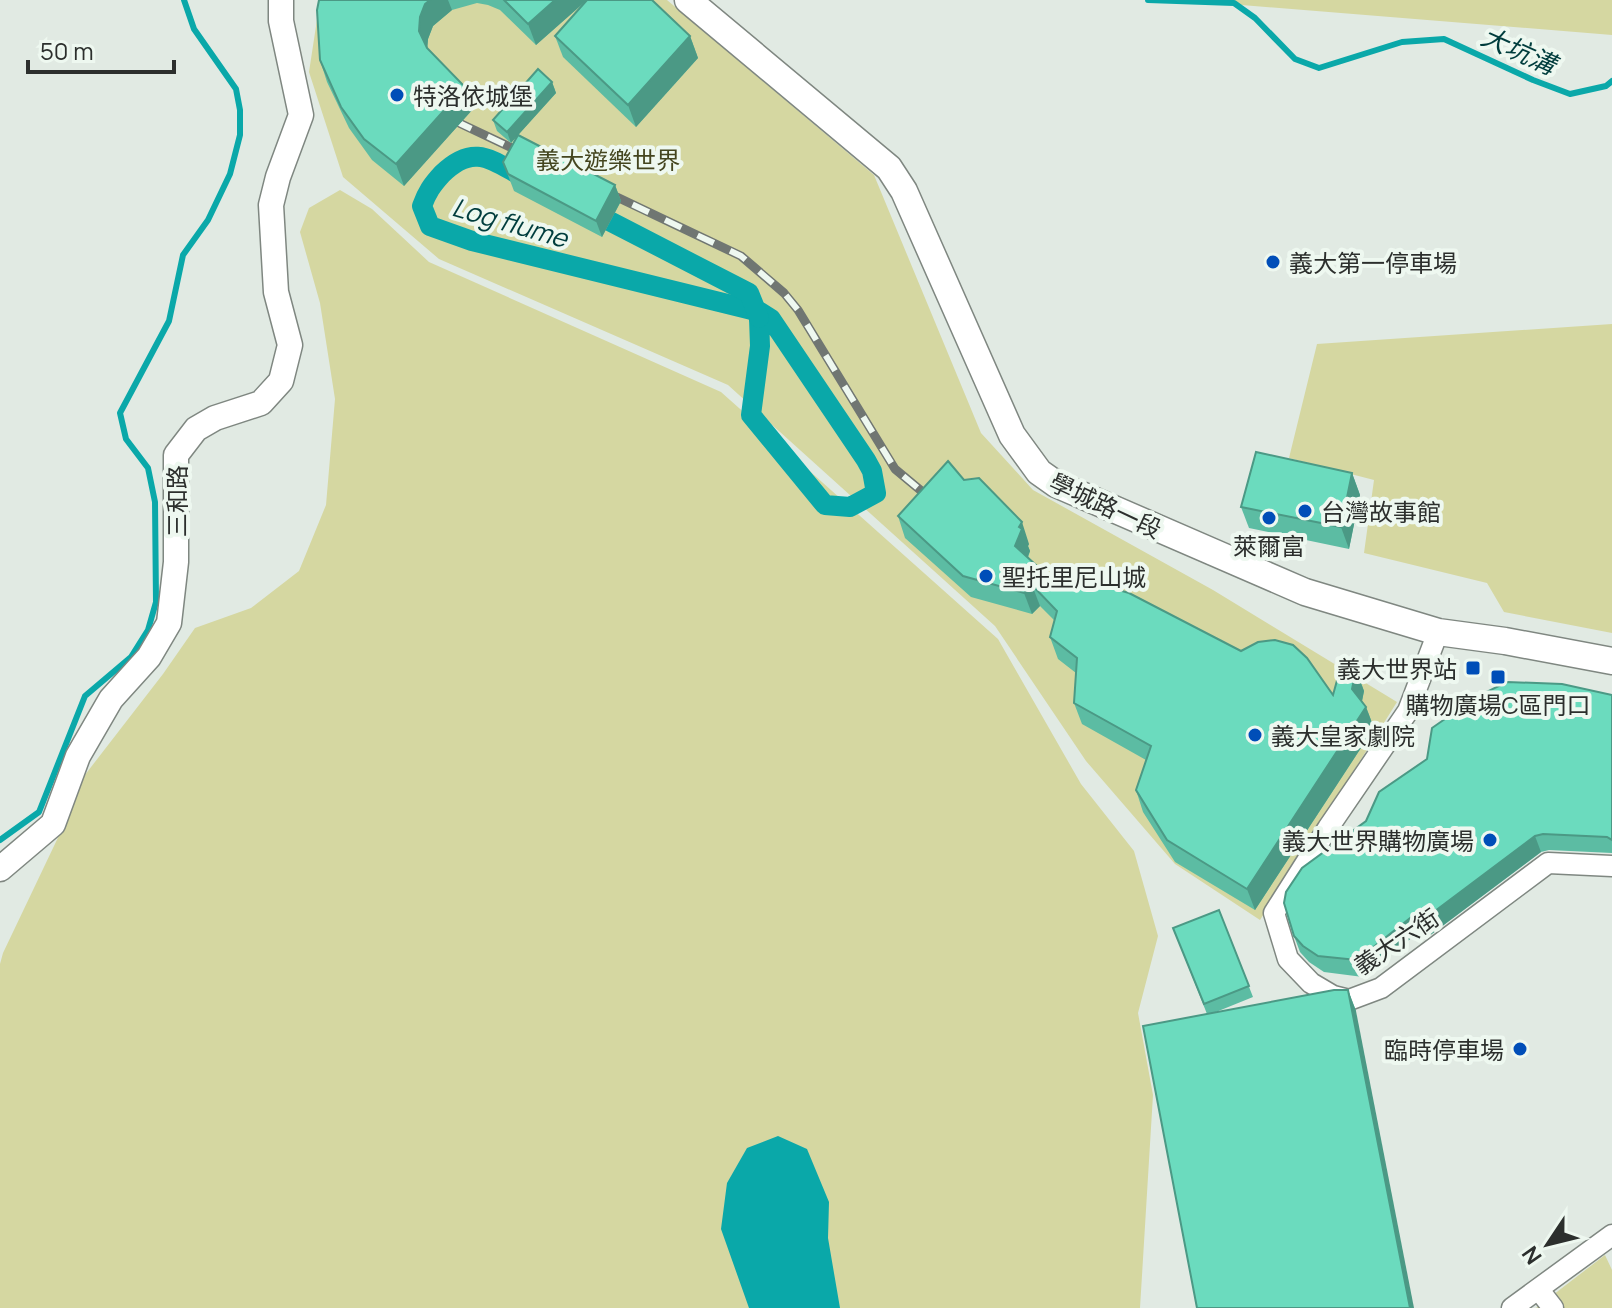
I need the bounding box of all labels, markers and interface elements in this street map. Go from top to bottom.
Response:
water label: 大坑溝 [1476,18,1566,84]
scale bar [28,24,174,74]
text: 50 m [40,34,94,67]
place label: 特洛依城堡 [413,79,533,112]
marker: 特洛依城堡 [388,86,406,104]
park label: 義大遊樂世界 [536,143,680,176]
water label: Log flume [448,188,573,256]
place label: 義大第一停車場 [1289,246,1457,279]
marker: 義大第一停車場 [1264,253,1282,271]
street label: 三和路 [160,465,193,537]
street label: 學城路一段 [1045,465,1167,545]
place label: 台灣故事館 [1321,495,1441,528]
marker: 台灣故事館 [1296,502,1314,520]
marker: 萊爾富 [1260,509,1278,527]
place label: 萊爾富 [1233,529,1305,562]
place label: 聖托里尼山城 [1002,560,1146,593]
marker: 聖托里尼山城 [977,567,995,585]
place label: 義大世界站 [1337,652,1457,685]
marker: 義大世界站 [1464,659,1482,677]
marker: 購物廣場C區門口 [1489,668,1507,686]
place label: 購物廣場C區門口 [1405,688,1591,721]
place label: 義大皇家劇院 [1271,719,1415,752]
marker: 義大皇家劇院 [1246,726,1264,744]
place label: 義大世界購物廣場 [1282,824,1474,857]
marker: 義大世界購物廣場 [1481,831,1499,849]
street label: 義大六街 [1347,900,1445,982]
place label: 臨時停車場 [1384,1033,1504,1066]
marker: 臨時停車場 [1511,1040,1529,1058]
north arrow [1508,1204,1588,1284]
text: N [1515,1240,1548,1271]

